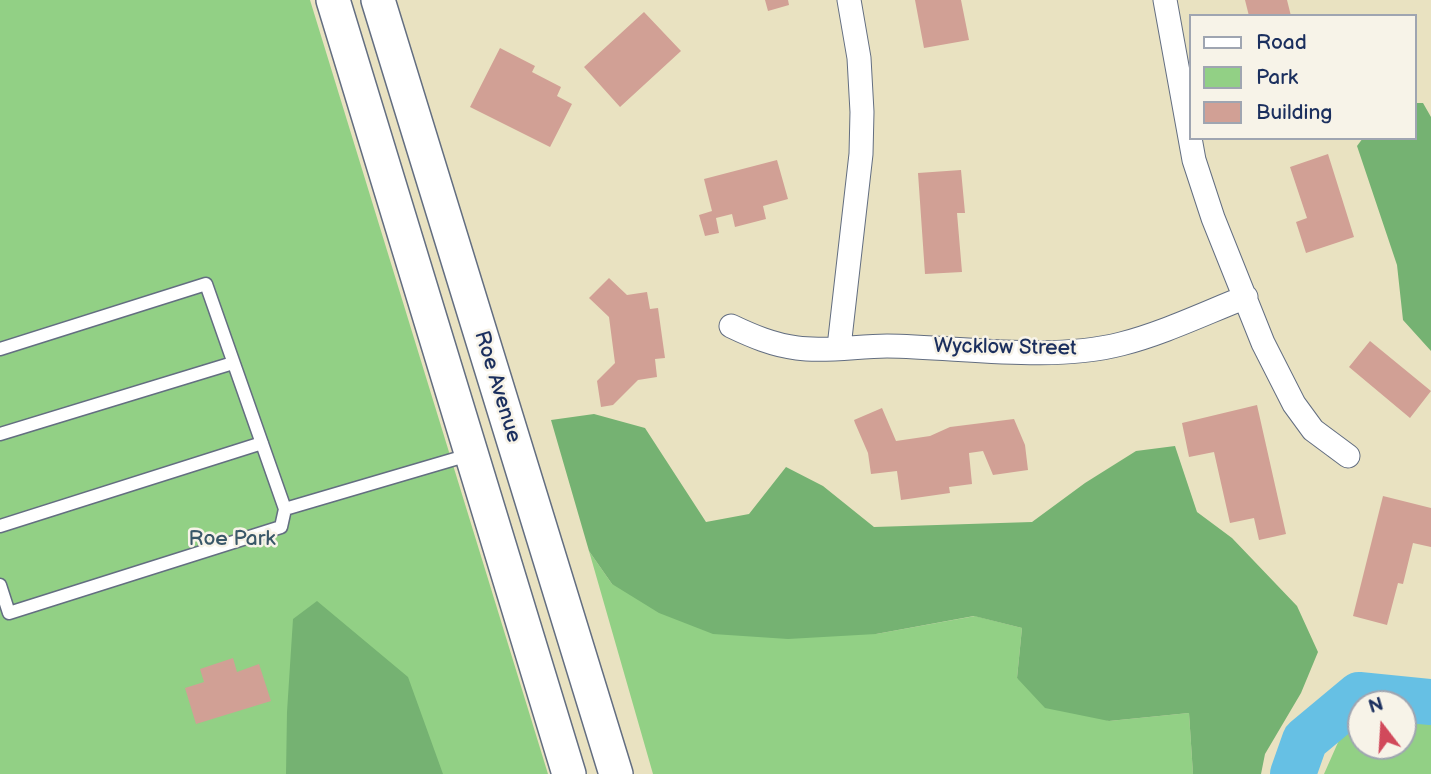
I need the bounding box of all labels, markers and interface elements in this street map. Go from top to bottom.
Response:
legend [1190,14,1417,140]
text: Road [1256,30,1307,55]
text: Park [1256,65,1298,90]
text: Building [1256,100,1332,125]
street label: Roe Avenue [468,328,526,446]
street label: Wycklow Street [933,334,1077,362]
park label: Roe Park [188,527,276,553]
north arrow [1347,690,1417,760]
text: N [1366,693,1386,719]

